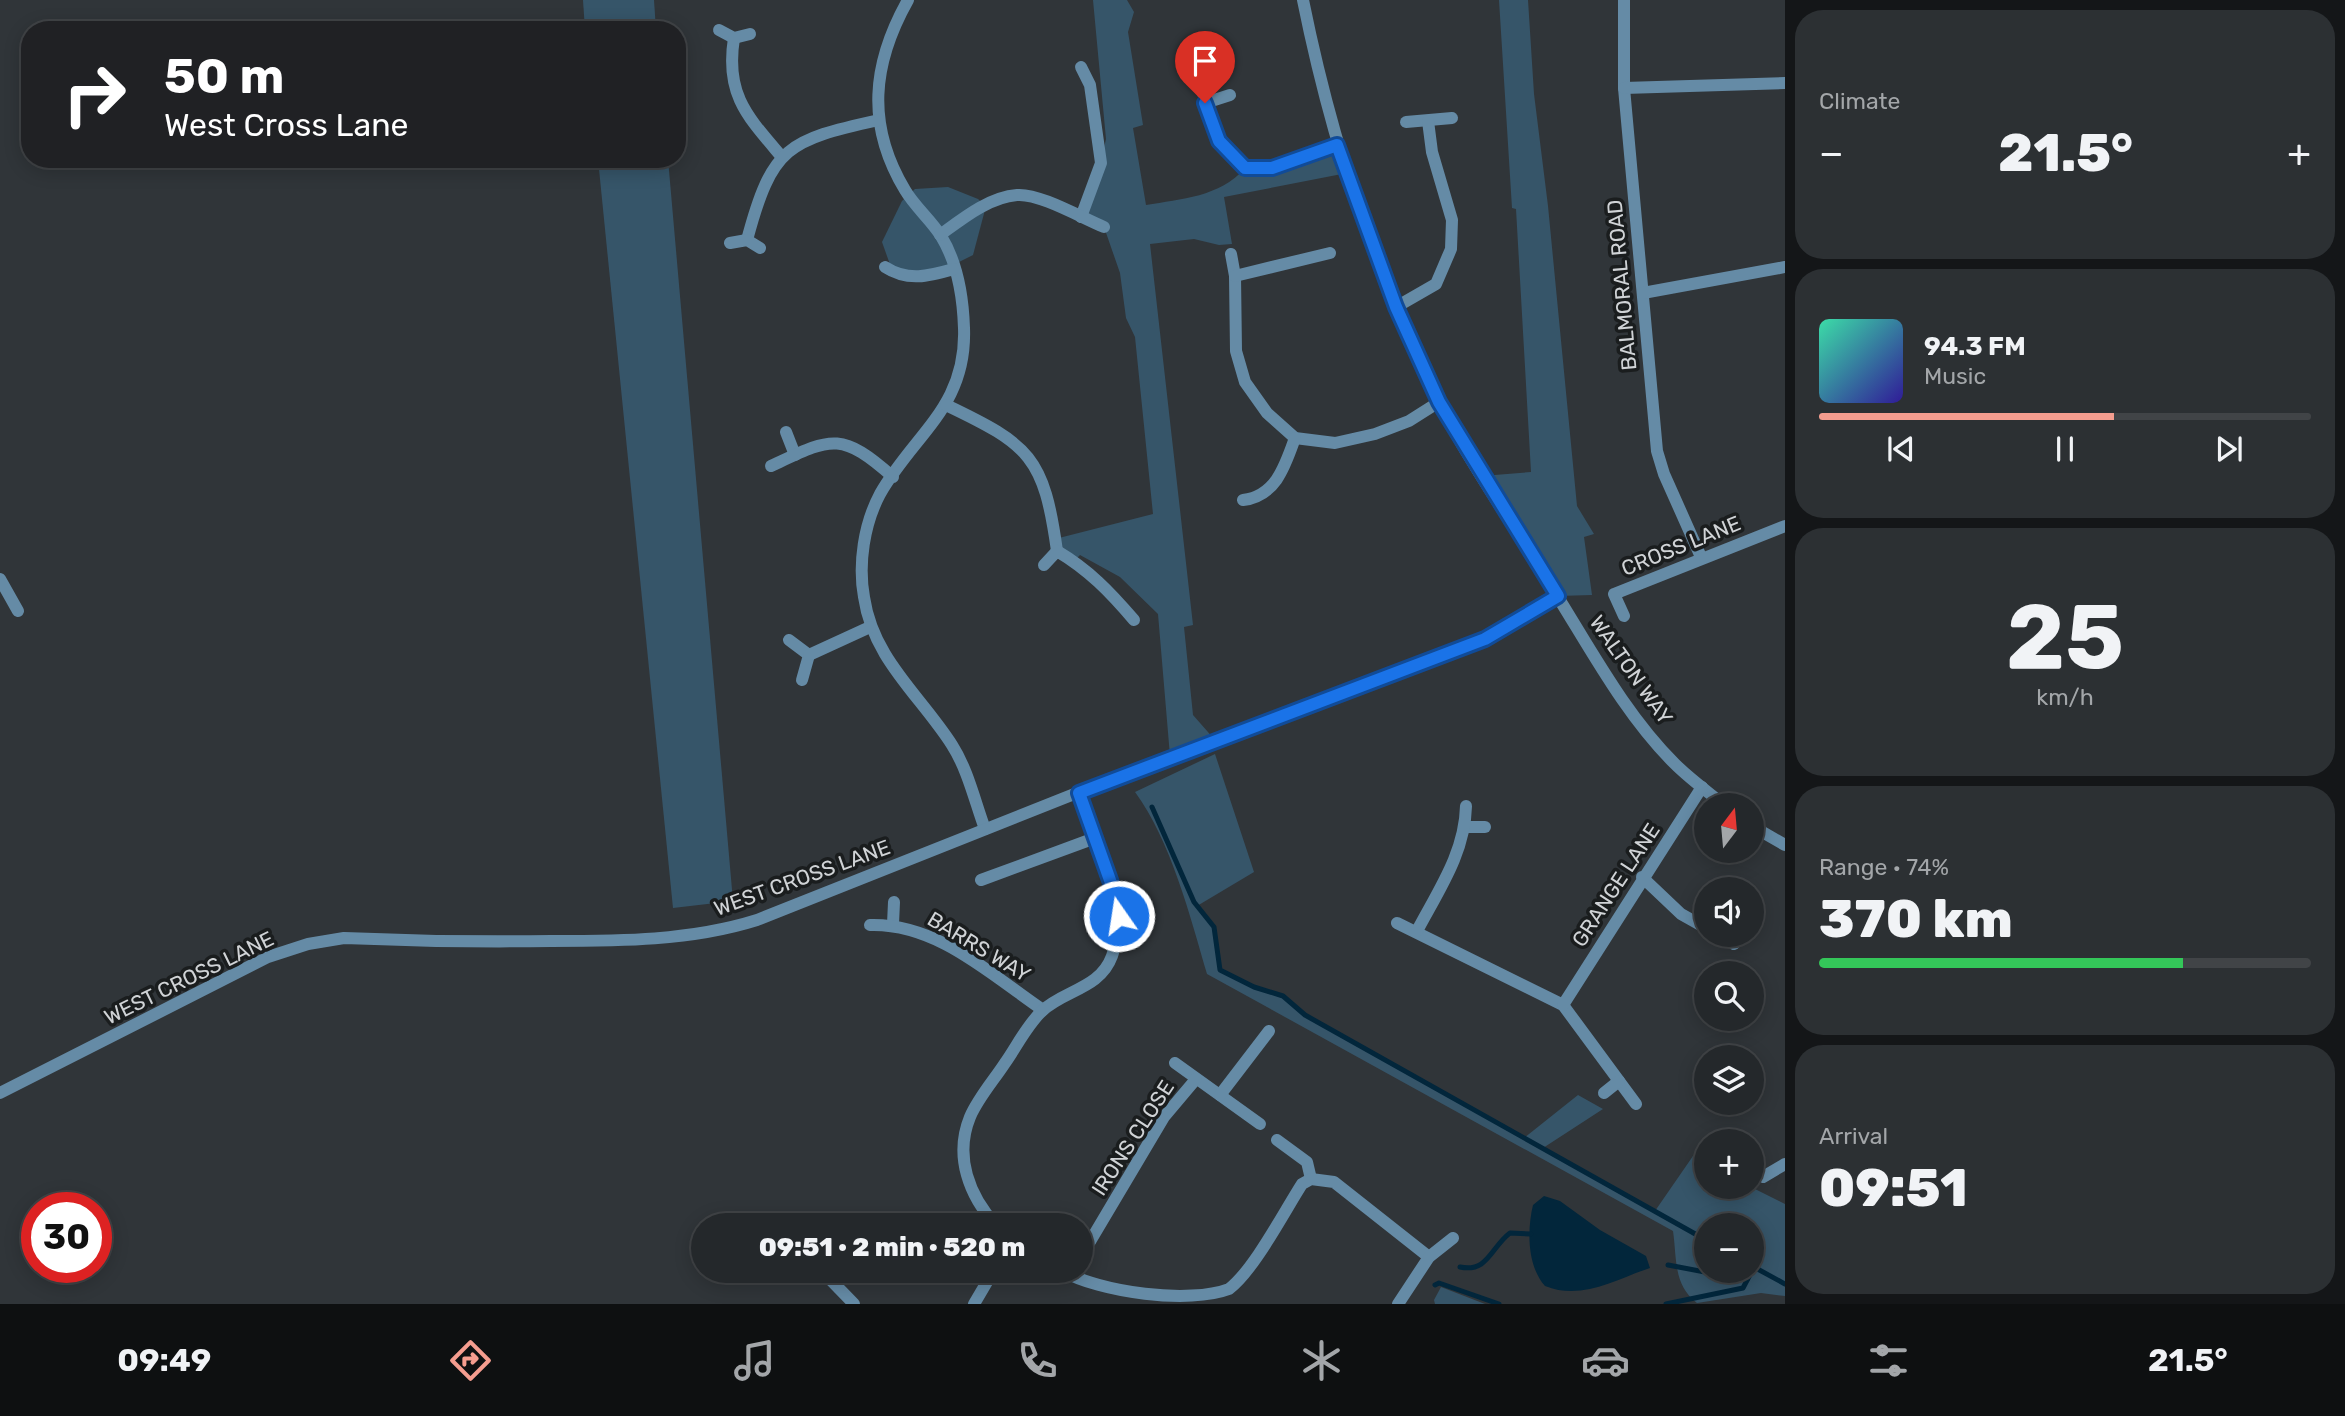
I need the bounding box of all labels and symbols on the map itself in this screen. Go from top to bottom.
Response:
pin [1175,31,1235,103]
street label: BALMORAL ROAD [1602,199,1641,371]
street label: CROSS LANE [1618,510,1744,581]
street label: WALTON WAY [1585,610,1678,729]
north arrow [1694,793,1764,863]
street label: GRANGE LANE [1566,818,1665,951]
street label: WEST CROSS LANE [710,834,893,921]
position arrow [1082,879,1156,953]
street label: BARRS WAY [923,906,1035,987]
street label: WEST CROSS LANE [100,926,278,1029]
street label: IRONS CLOSE [1086,1076,1179,1200]
speed limit sign: 30 [21,1192,112,1283]

